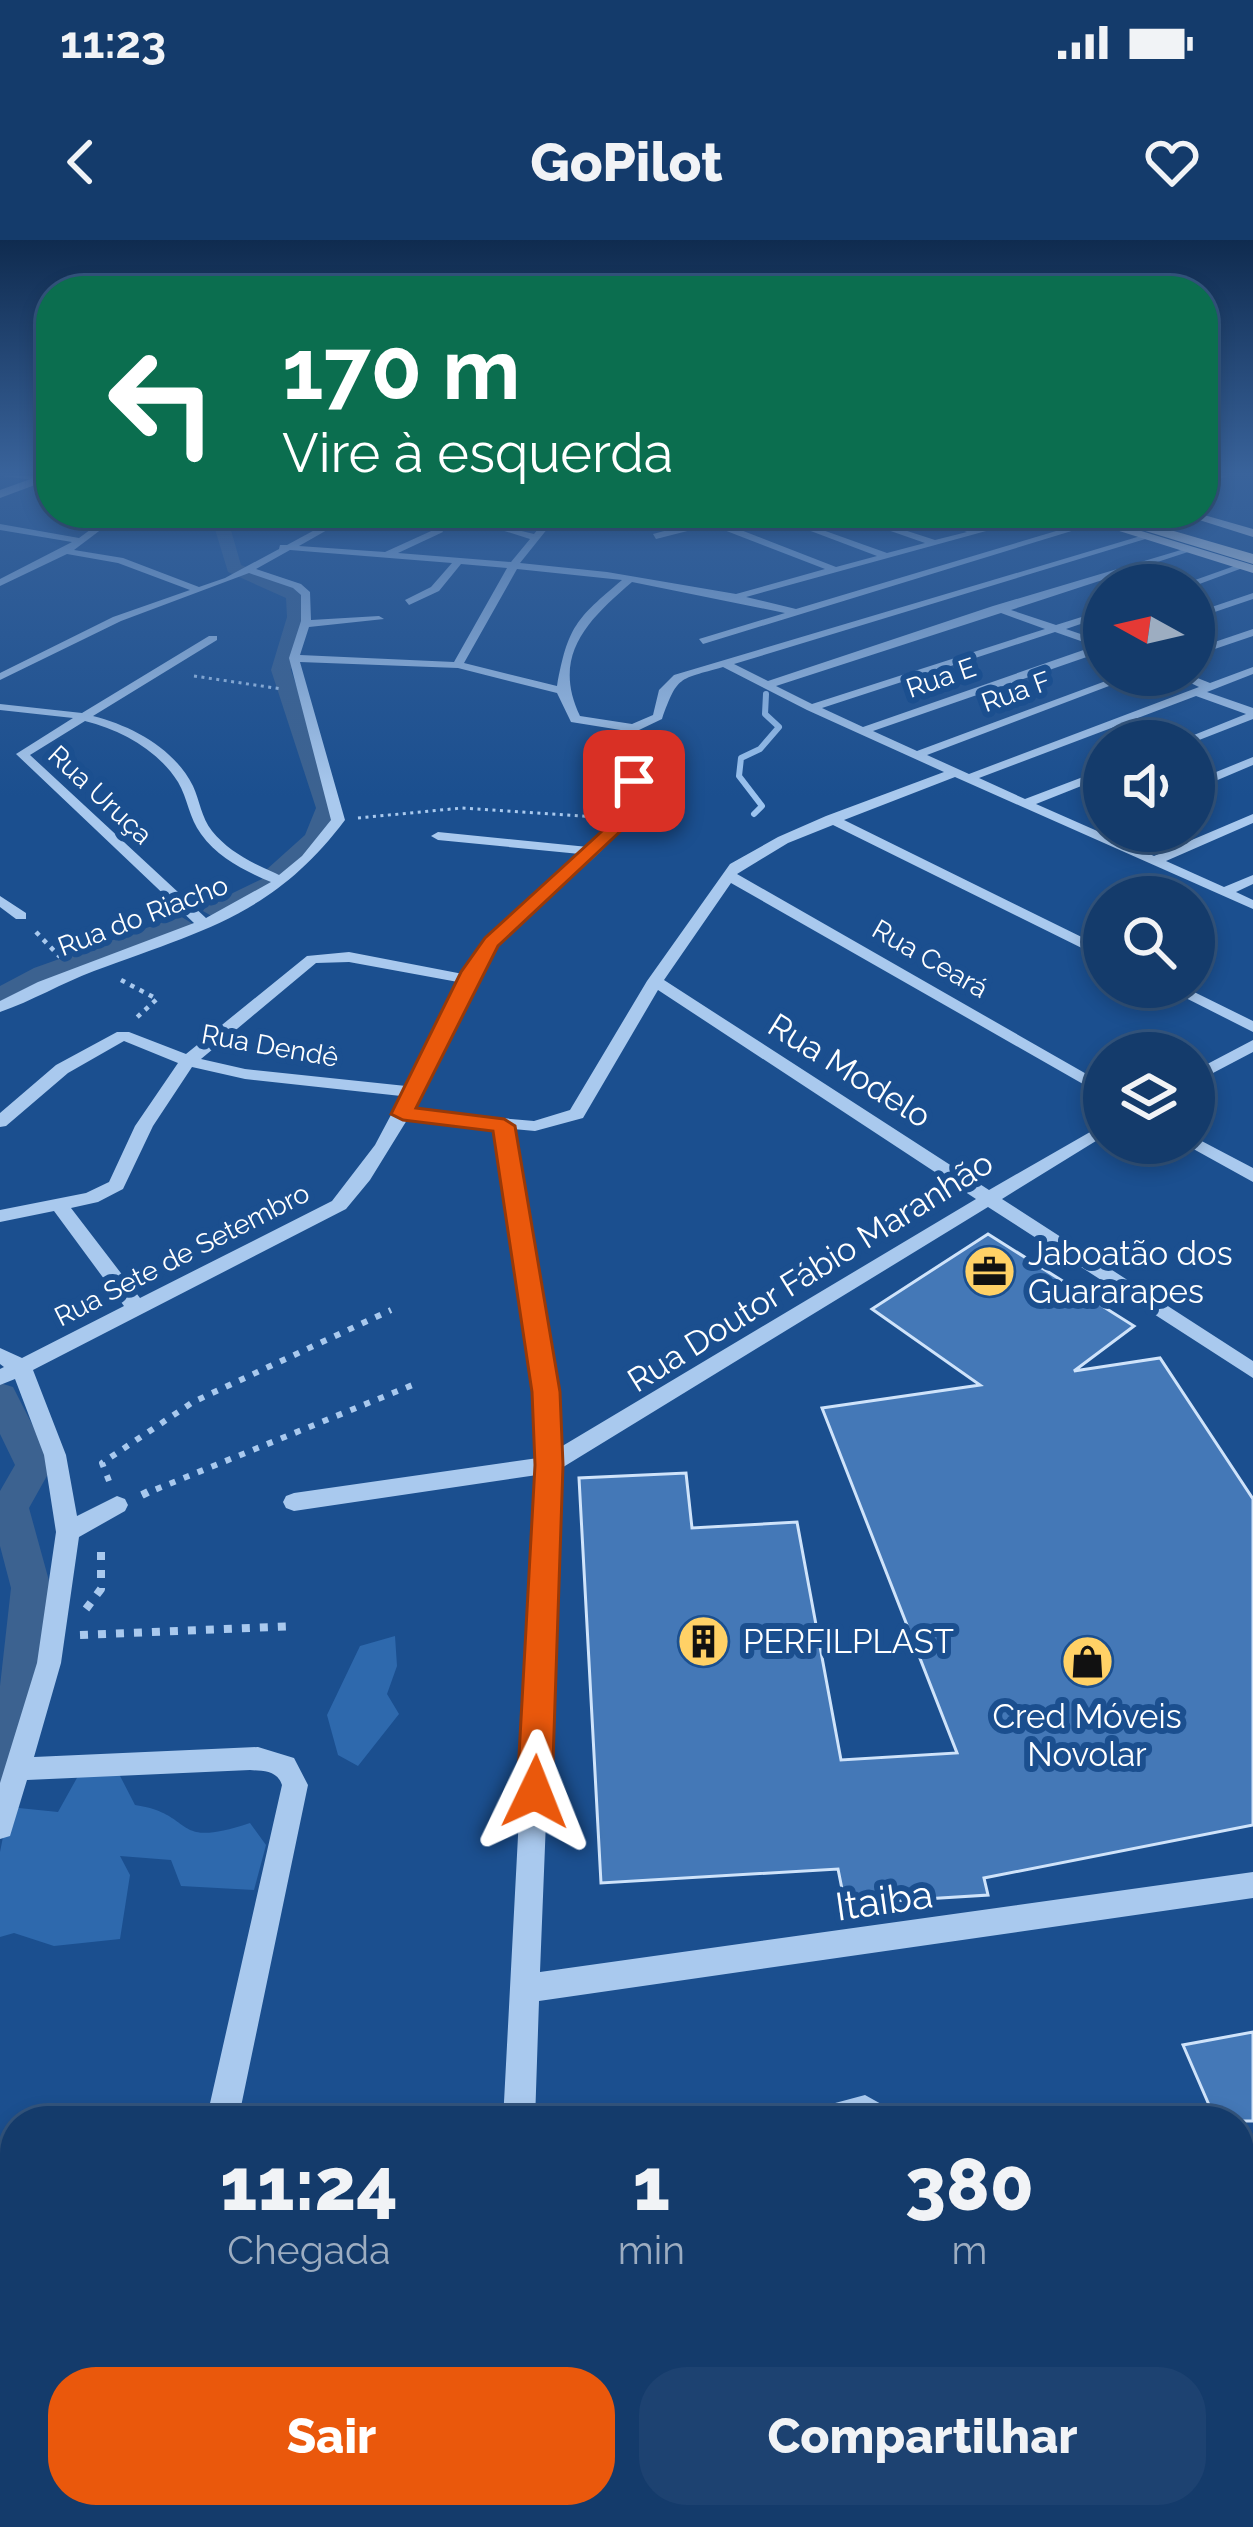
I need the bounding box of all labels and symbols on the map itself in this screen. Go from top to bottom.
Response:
north arrow [1083,564,1215,696]
street label: Rua E [902,651,980,704]
street label: Rua F [977,665,1054,718]
pin [583,730,685,832]
street label: Rua Uruça [42,739,159,850]
street label: Rua do Riacho [53,869,232,962]
street label: Rua Ceará [867,913,994,1004]
street label: Rua Modelo [761,1005,938,1136]
street label: Rua Dendê [199,1018,341,1073]
street label: Rua Doutor Fábio Maranhão [621,1143,1000,1400]
street label: Rua Sete de Setembro [49,1177,314,1332]
place label: Jaboatão dos Guararapes [1028,1234,1233,1311]
office icon: Jaboatão dos Guararapes [961,1244,1017,1300]
building icon: PERFILPLAST [676,1613,732,1669]
place label: PERFILPLAST [743,1622,954,1661]
shop icon: Cred Móveis Novolar [1059,1634,1115,1690]
place label: Cred Móveis Novolar [992,1697,1182,1774]
position arrow [472,1729,598,1855]
street label: Itaiba [832,1870,936,1930]

